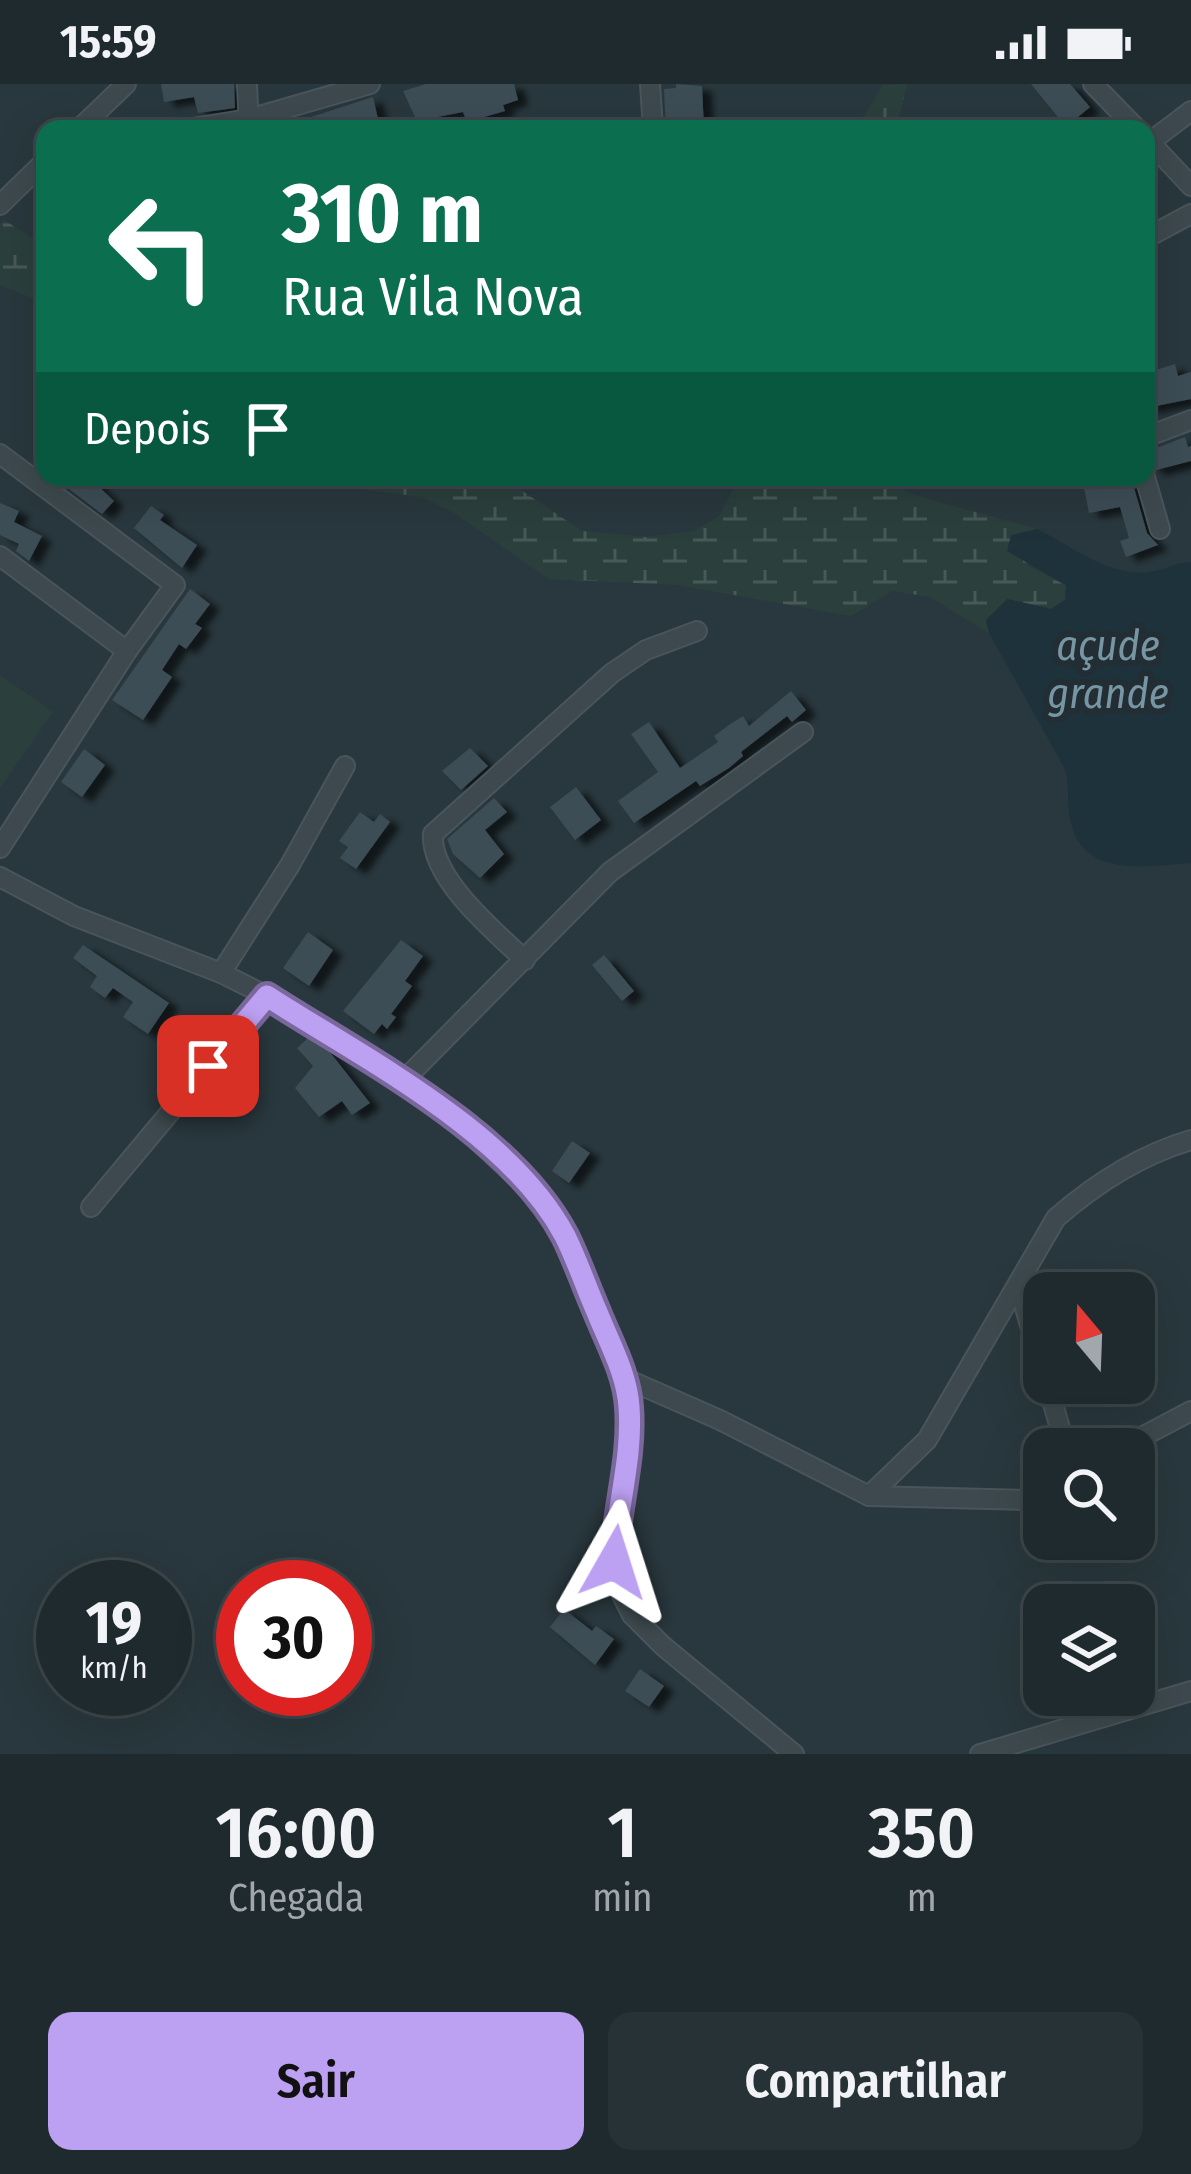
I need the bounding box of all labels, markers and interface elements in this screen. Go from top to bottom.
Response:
text: 15:59 [60,15,156,69]
text: 310 m [282,163,483,264]
icon: left [84,168,240,324]
text: Rua Vila Nova [282,265,584,329]
icon: arrive [235,396,301,462]
text: Depois [84,402,211,456]
water label: açude grande [1047,621,1169,719]
pin [157,1015,259,1117]
icon: arrive [175,1033,241,1099]
north arrow [1023,1272,1155,1404]
map controls [1023,1272,1155,1716]
button: search [1023,1428,1155,1560]
position arrow [551,1499,677,1625]
speed limit sign: 30 [216,1560,372,1716]
button: layers [1023,1584,1155,1716]
text: 19 [86,1587,142,1659]
text: km/h [81,1650,147,1686]
text: 16:00 [216,1790,377,1876]
text: 1 [607,1790,637,1876]
text: 350 [868,1790,975,1876]
text: Chegada [228,1875,364,1921]
text: min [592,1875,653,1921]
text: m [907,1875,937,1921]
button: Sair [48,2012,584,2150]
button: Compartilhar [608,2012,1143,2150]

